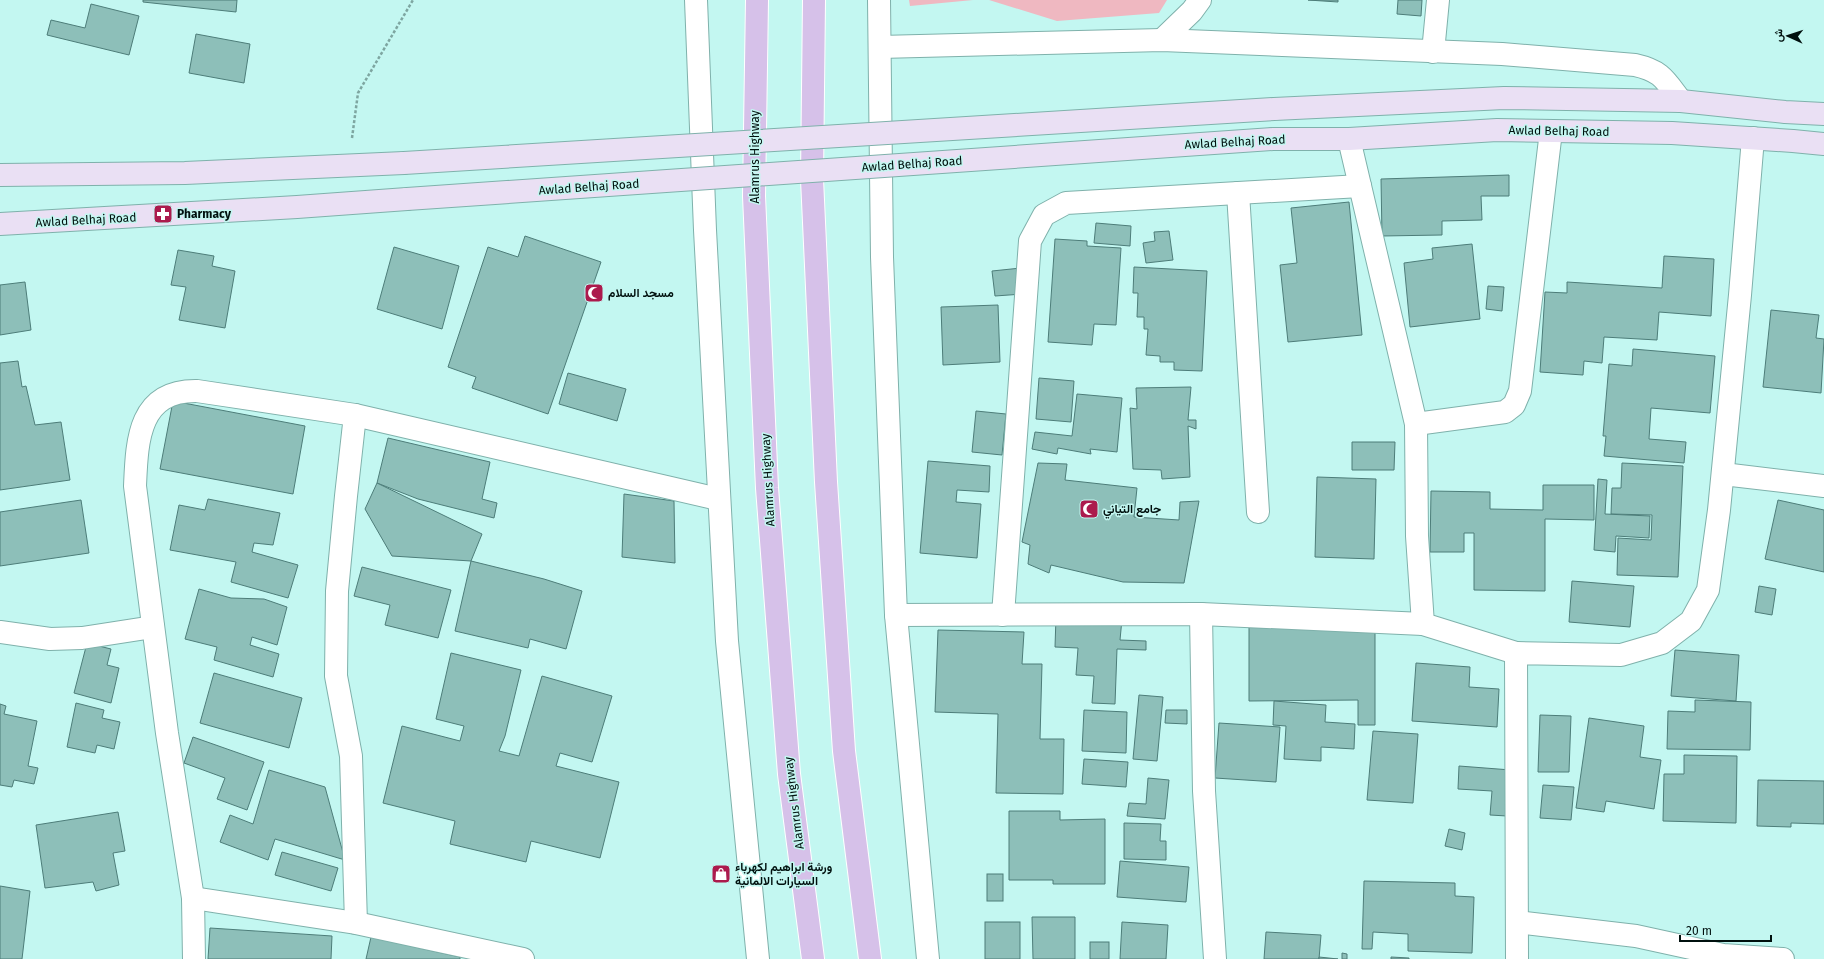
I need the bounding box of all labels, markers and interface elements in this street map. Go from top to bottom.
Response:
north arrow [1768,16,1808,56]
text: ش [1772,29,1785,42]
street label: Alamrus Highway [748,110,762,204]
street label: Awlad Belhaj Road [1508,123,1610,139]
street label: Awlad Belhaj Road [1184,132,1286,152]
street label: Awlad Belhaj Road [861,154,963,174]
street label: Awlad Belhaj Road [538,177,640,197]
pharmacy icon: Pharmacy [152,203,174,225]
place label: Pharmacy [177,207,232,221]
street label: Awlad Belhaj Road [35,210,137,230]
mosque icon: مسجد السلام [583,282,605,304]
place label: مسجد السلام [608,286,674,301]
street label: Alamrus Highway [759,433,777,527]
mosque icon: جامع التياني [1078,498,1100,520]
place label: جامع التياني [1103,502,1161,519]
street label: Alamrus Highway [781,756,807,850]
place label: ورشة ابراهيم لكهرباء السيارات الالمانية [735,860,833,889]
shop icon: ورشة ابراهيم لكهرباء السيارات الالمانية [710,863,732,885]
scale bar [1680,917,1771,943]
text: 20 m [1686,924,1712,938]

